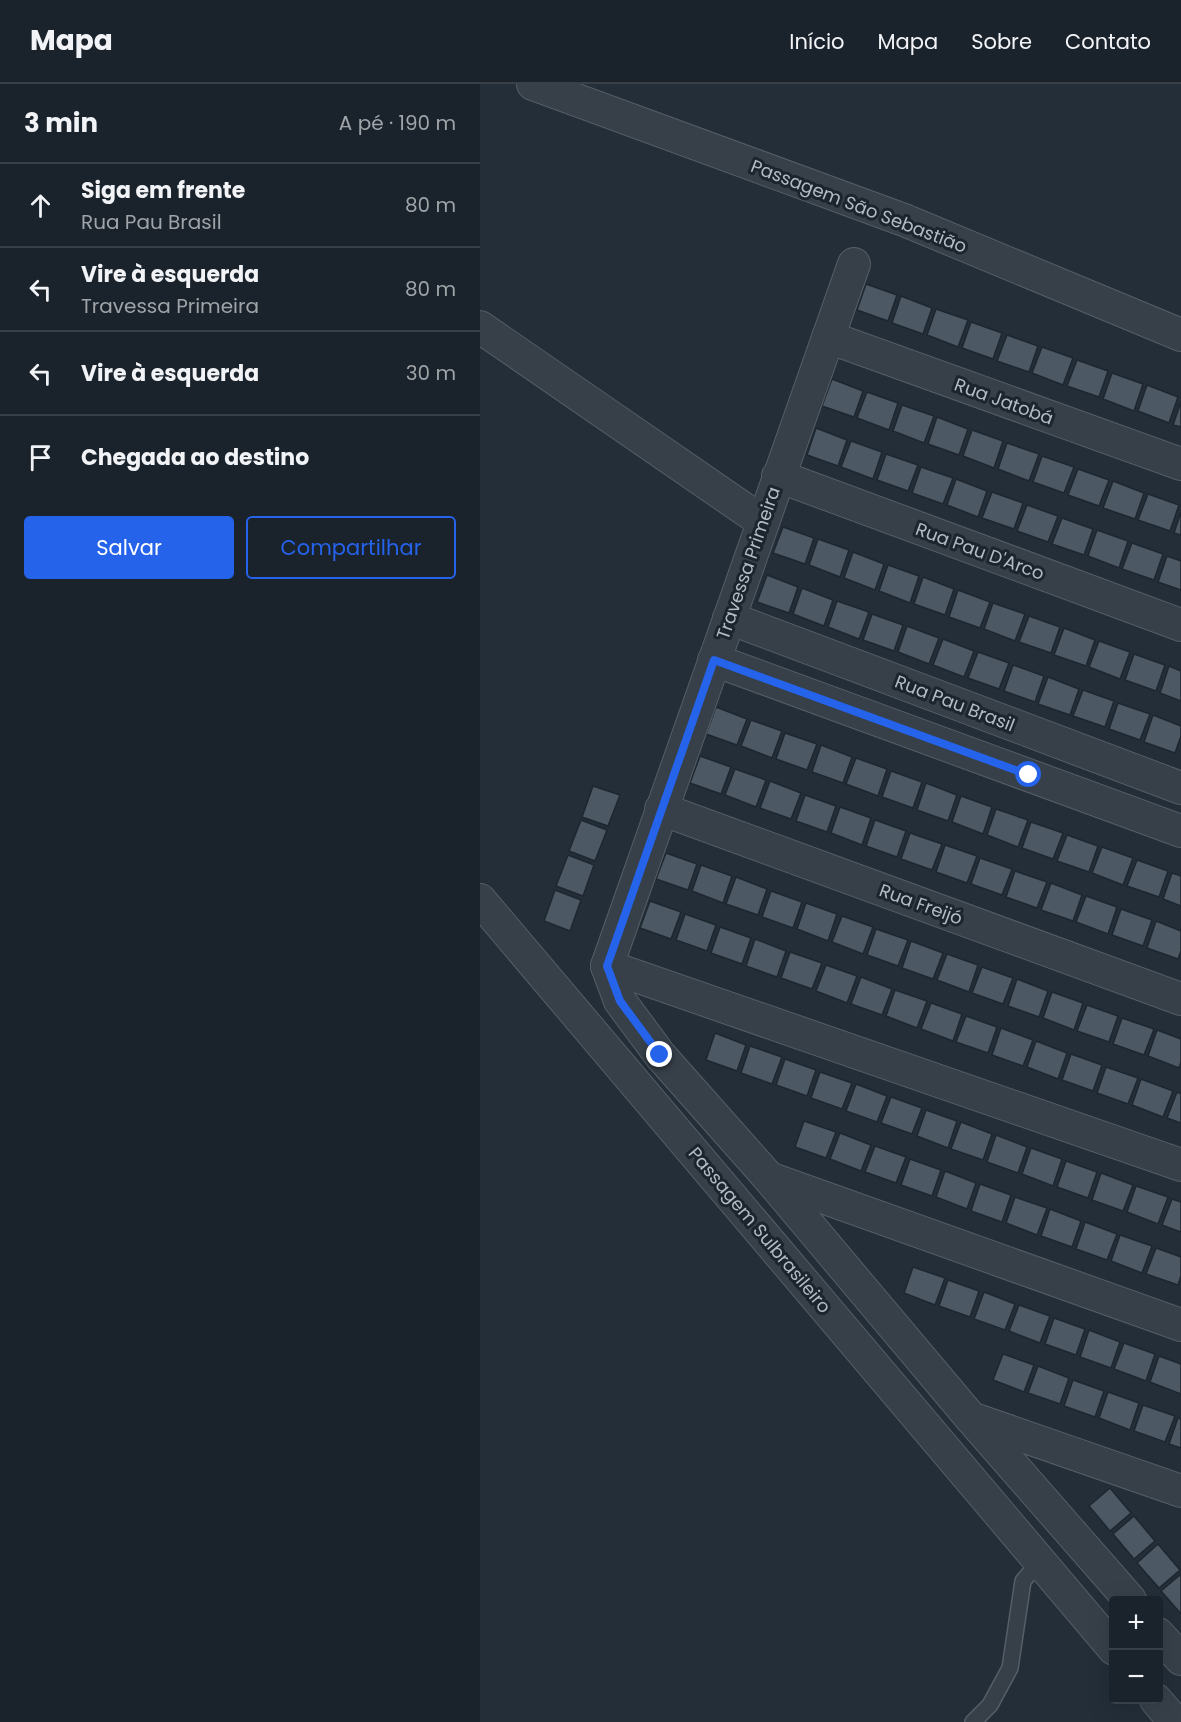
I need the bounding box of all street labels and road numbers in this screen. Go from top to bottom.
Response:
street label: Passagem São Sebastião [747,153,971,259]
street label: Rua Jatobá [951,372,1057,430]
street label: Travessa Primeira [710,483,786,643]
street label: Rua Pau D'Arco [912,516,1048,586]
street label: Rua Pau Brasil [891,669,1019,737]
street label: Rua Freijó [876,877,966,931]
street label: Passagem Sulbrasileiro [683,1142,837,1318]

